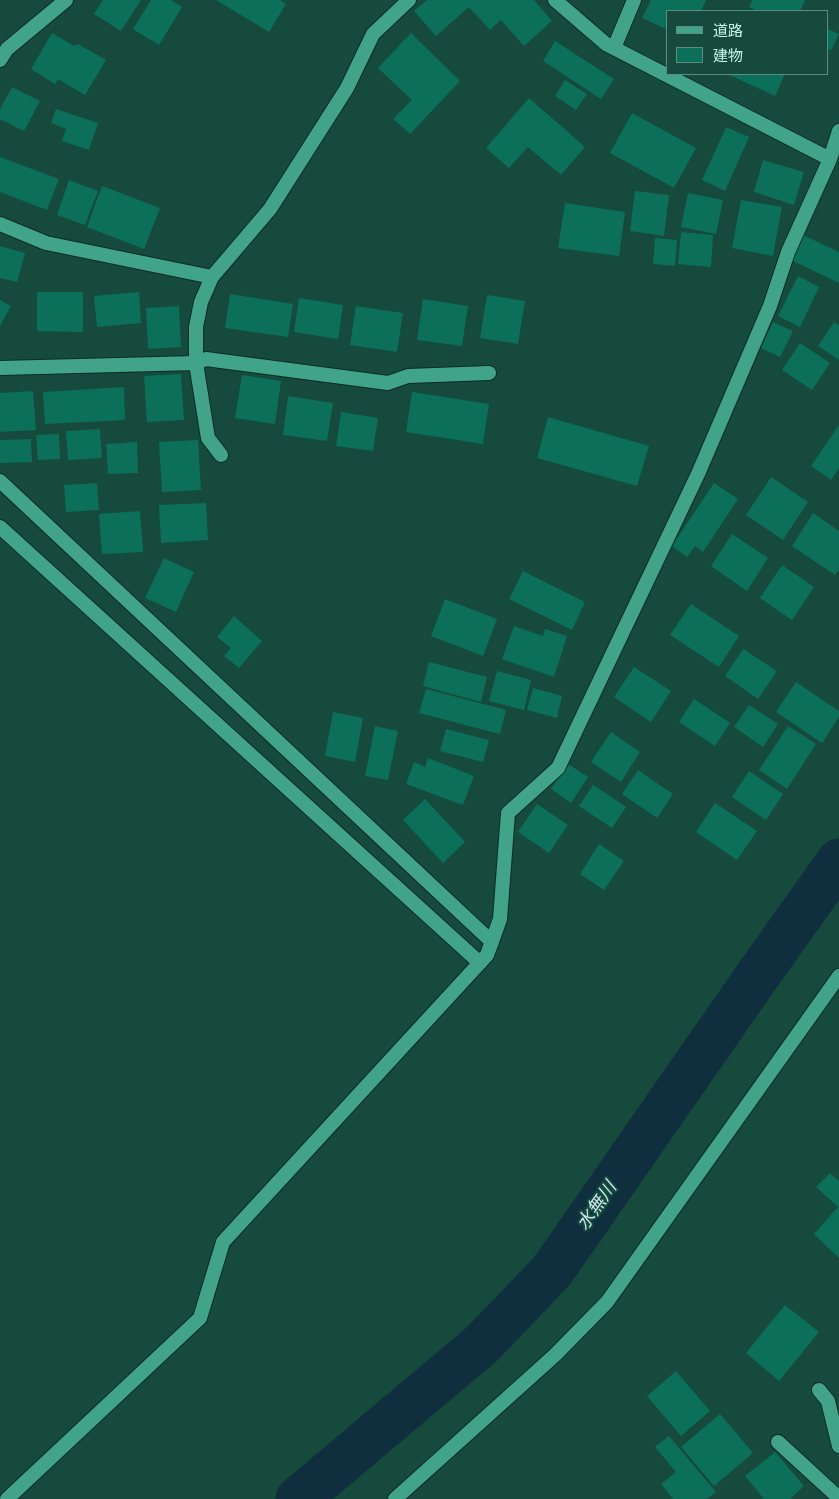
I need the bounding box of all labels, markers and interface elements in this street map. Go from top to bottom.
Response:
legend [666,10,829,75]
text: 道路 [713,22,743,40]
text: 建物 [713,47,743,65]
water label: 水無川 [573,1178,621,1234]

